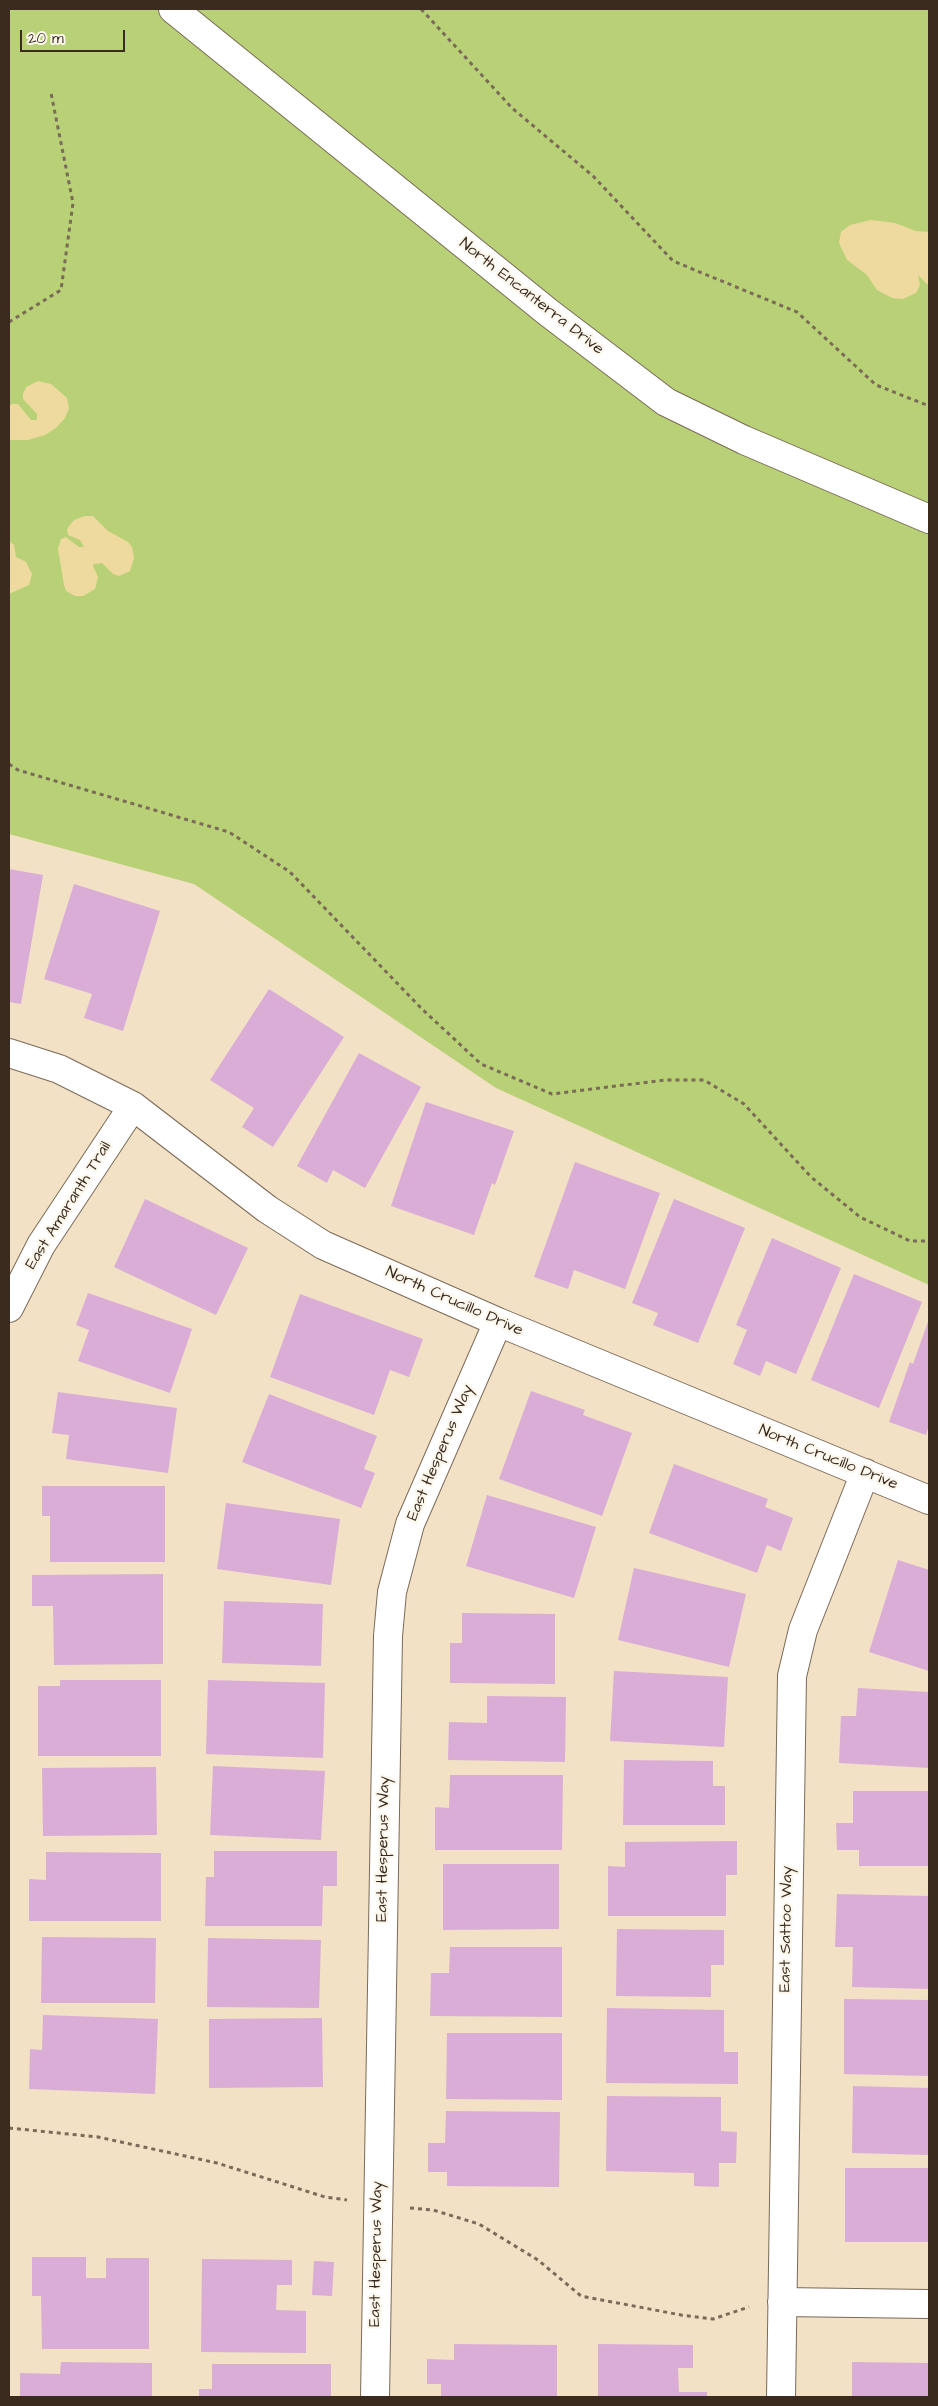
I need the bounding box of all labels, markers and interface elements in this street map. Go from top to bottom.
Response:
scale bar [22,20,128,52]
text: 20 m [28,28,64,49]
street label: North Encanterra Drive [455,235,607,359]
street label: East Amaranth Trail [22,1139,116,1273]
street label: North Crucillo Drive [382,1263,526,1341]
street label: East Hesperus Way [404,1382,478,1524]
street label: North Crucillo Drive [756,1421,900,1495]
street label: East Hesperus Way [373,1776,395,1922]
street label: East Sattoo Way [776,1866,798,1992]
street label: East Hesperus Way [366,2181,388,2327]

